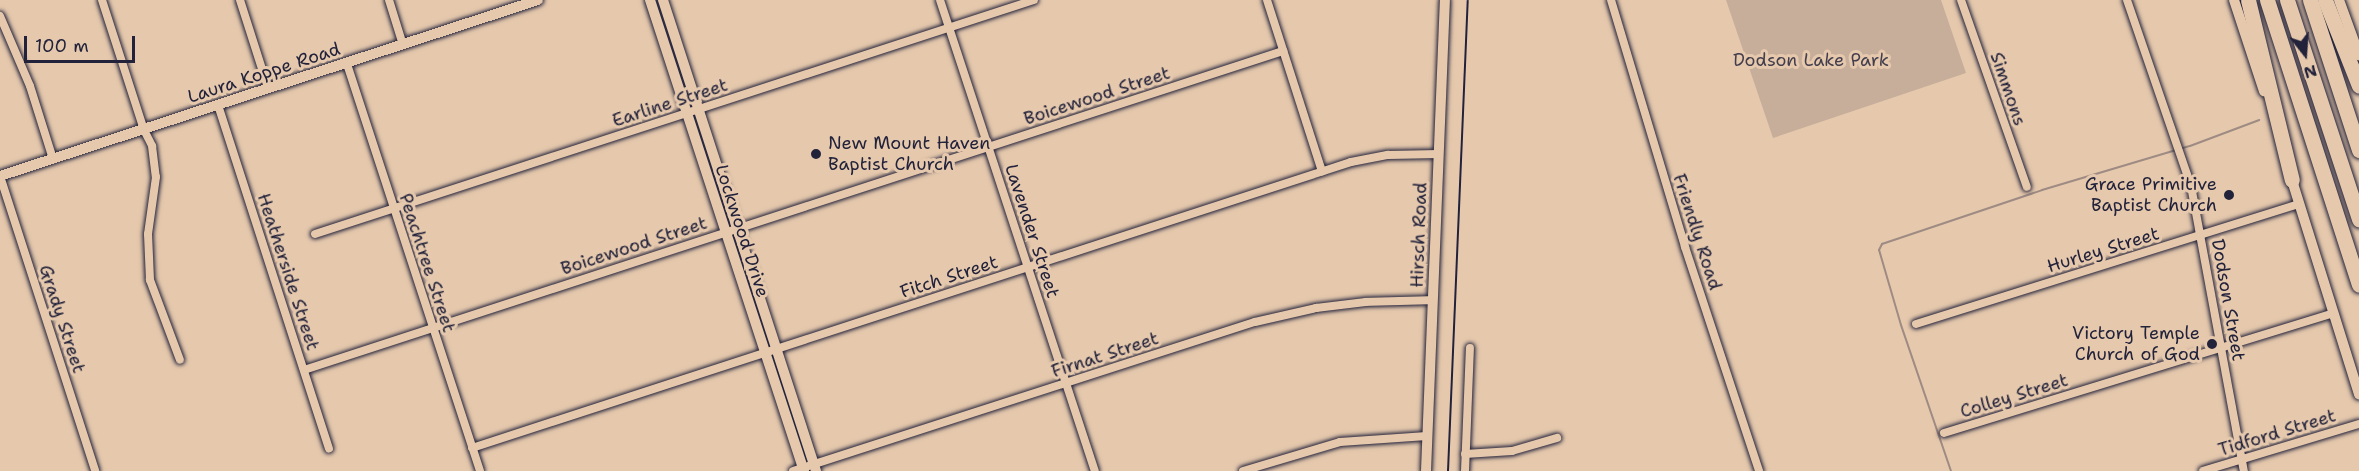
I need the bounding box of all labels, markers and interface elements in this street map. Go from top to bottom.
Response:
scale bar [27,24,138,62]
north arrow [2275,24,2335,84]
text: 100 m [35,34,89,58]
street label: Laura Koppe Road [185,38,343,108]
park label: Dodson Lake Park [1733,49,1889,71]
street label: Simmons [1985,49,2031,129]
text: N [2301,60,2320,84]
street label: Boicewood Street [1021,62,1173,130]
street label: Earline Street [610,74,730,132]
place label: New Mount Haven Baptist Church [828,133,990,176]
marker: New Mount Haven Baptist Church [809,147,823,161]
street label: Lavender Street [1000,161,1064,301]
street label: Lockwood Drive [710,162,774,300]
street label: Friendly Road [1668,171,1726,293]
place label: Grace Primitive Baptist Church [2085,174,2217,216]
street label: Hirsch Road [1406,182,1432,288]
marker: Grace Primitive Baptist Church [2222,188,2236,202]
street label: Heatherside Street [252,191,324,353]
street label: Peachtree Street [394,191,460,335]
street label: Boicewood Street [558,212,710,280]
street label: Hurley Street [2044,223,2162,277]
street label: Dodson Street [2207,237,2249,363]
street label: Fitch Street [898,251,1000,303]
street label: Grady Street [34,262,90,376]
place label: Victory Temple Church of God [2072,323,2200,366]
street label: Firnat Street [1049,328,1161,382]
marker: Victory Temple Church of God [2205,337,2219,351]
street label: Colley Street [1958,369,2070,423]
street label: Tidford Street [2216,405,2338,461]

